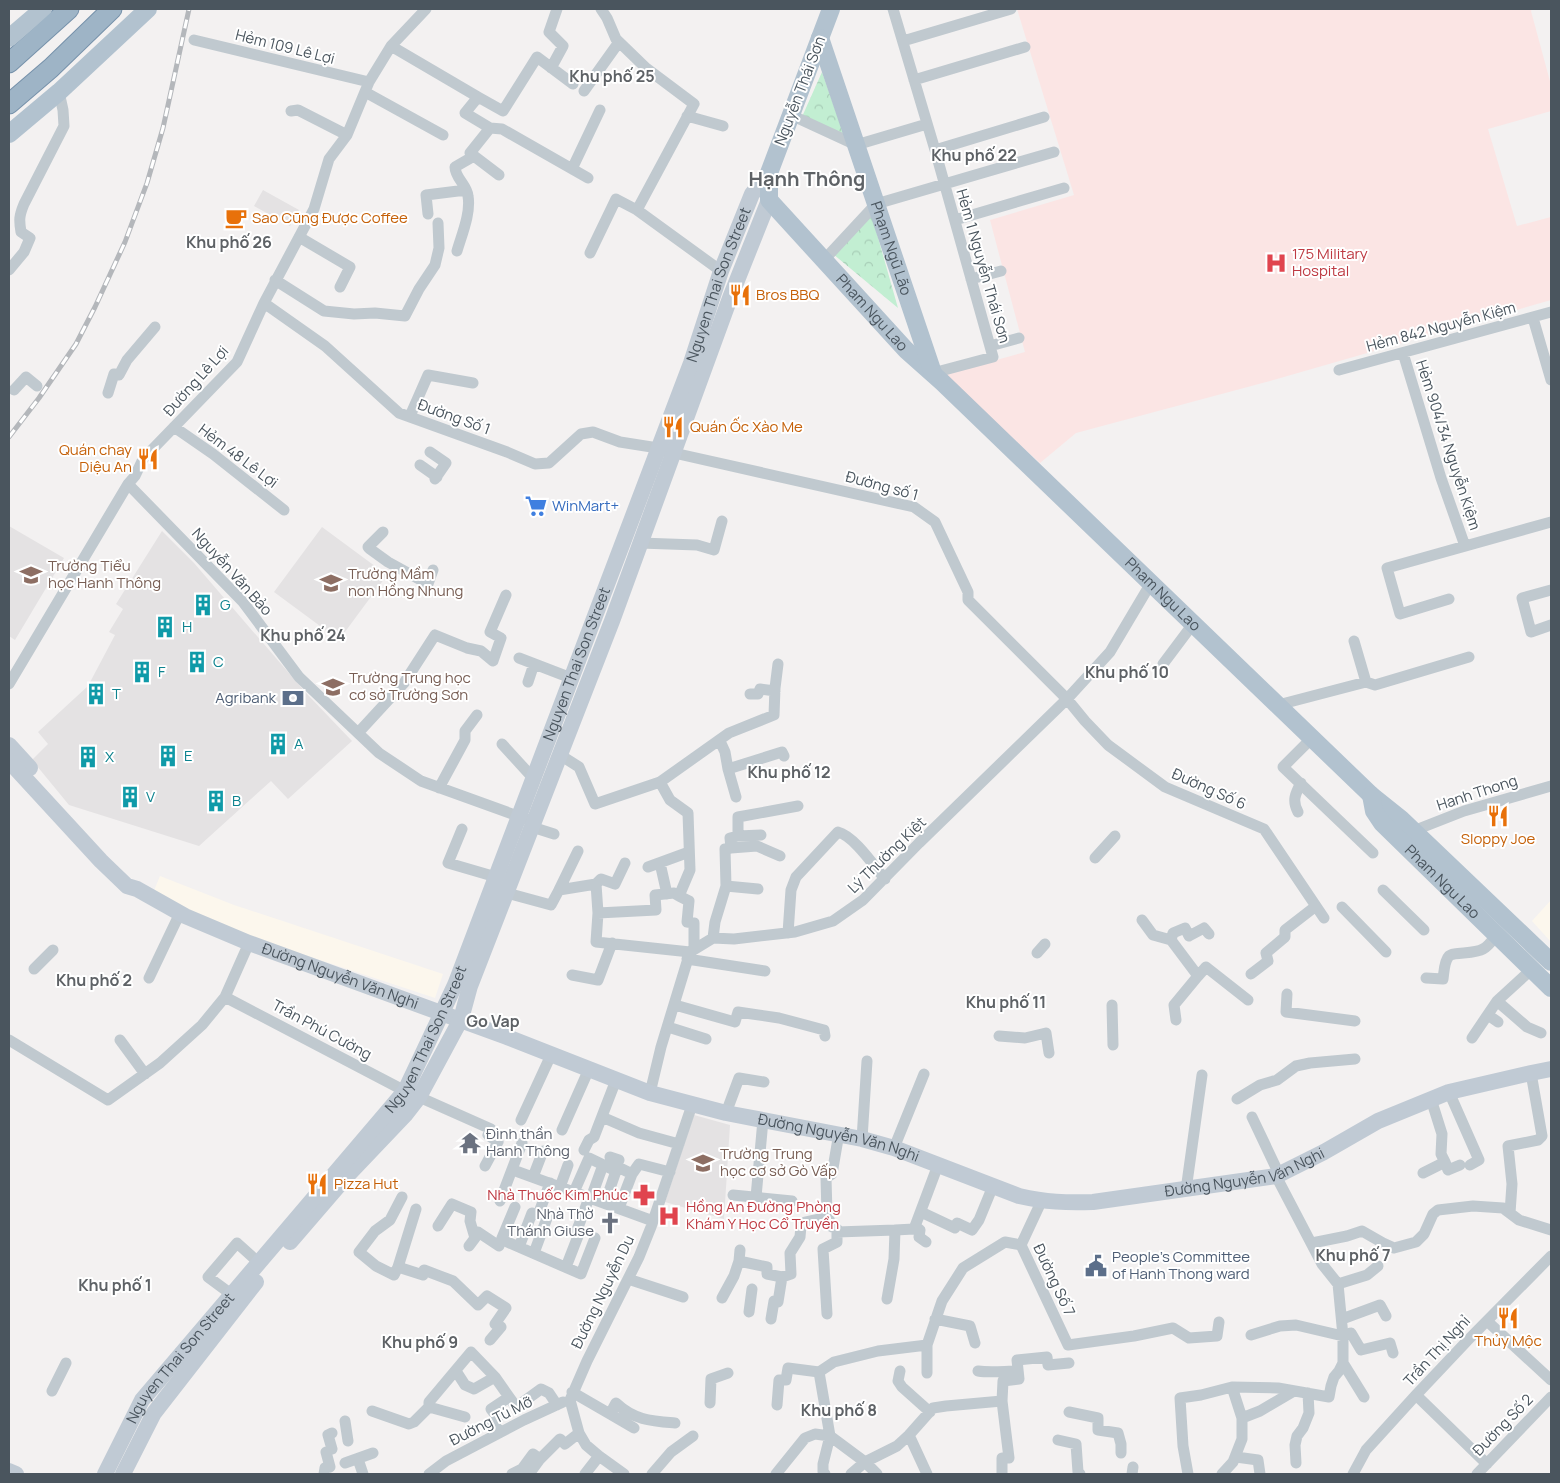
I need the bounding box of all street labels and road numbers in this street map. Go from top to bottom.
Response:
street label: Hẻm 109 Lê Lợi [233,24,337,69]
street label: Nguyễn Thái Sơn [769,33,830,149]
street label: Hẻm 1 Nguyễn Thái Sơn [951,186,1016,345]
street label: Phạm Ngũ Lão [866,198,917,298]
street label: Nguyen Thai Son Street [681,204,756,365]
street label: Pham Ngu Lao [832,269,913,356]
street label: Hẻm 842 Nguyễn Kiệm [1364,296,1518,357]
street label: Đường Lê Lợi [158,341,233,420]
street label: Hẻm 904/34 Nguyễn Kiệm [1411,357,1486,533]
street label: Đường Số 1 [415,394,493,439]
street label: Hẻm 48 Lê Lợi [194,419,282,493]
street label: Đường số 1 [843,466,921,505]
street label: Nguyễn Văn Bảo [187,523,277,620]
street label: Pham Ngu Lao [1120,553,1206,636]
street label: Nguyen Thai Son Street [538,584,615,744]
street label: Đường Số 6 [1169,763,1250,814]
street label: Hanh Thong [1434,770,1520,815]
street label: Lý Thường Kiệt [843,812,931,898]
street label: Pham Ngu Lao [1400,840,1485,923]
street label: Đường Nguyễn Văn Nghi [259,938,422,1014]
street label: Nguyen Thai Son Street [380,963,471,1117]
street label: Trần Phú Cường [269,994,376,1065]
street label: Đường Nguyễn Văn Nghi [756,1108,922,1167]
street label: Đường Nguyễn Văn Nghi [1163,1142,1328,1202]
street label: Đường Nguyễn Du [566,1231,639,1352]
street label: Đường Số 7 [1029,1240,1080,1319]
street label: Nguyen Thai Son Street [121,1288,239,1427]
street label: Trần Thị Nghỉ [1398,1311,1475,1391]
street label: Đường Số 2 [1468,1389,1537,1460]
street label: Đường Tú Mỡ [446,1391,536,1450]

